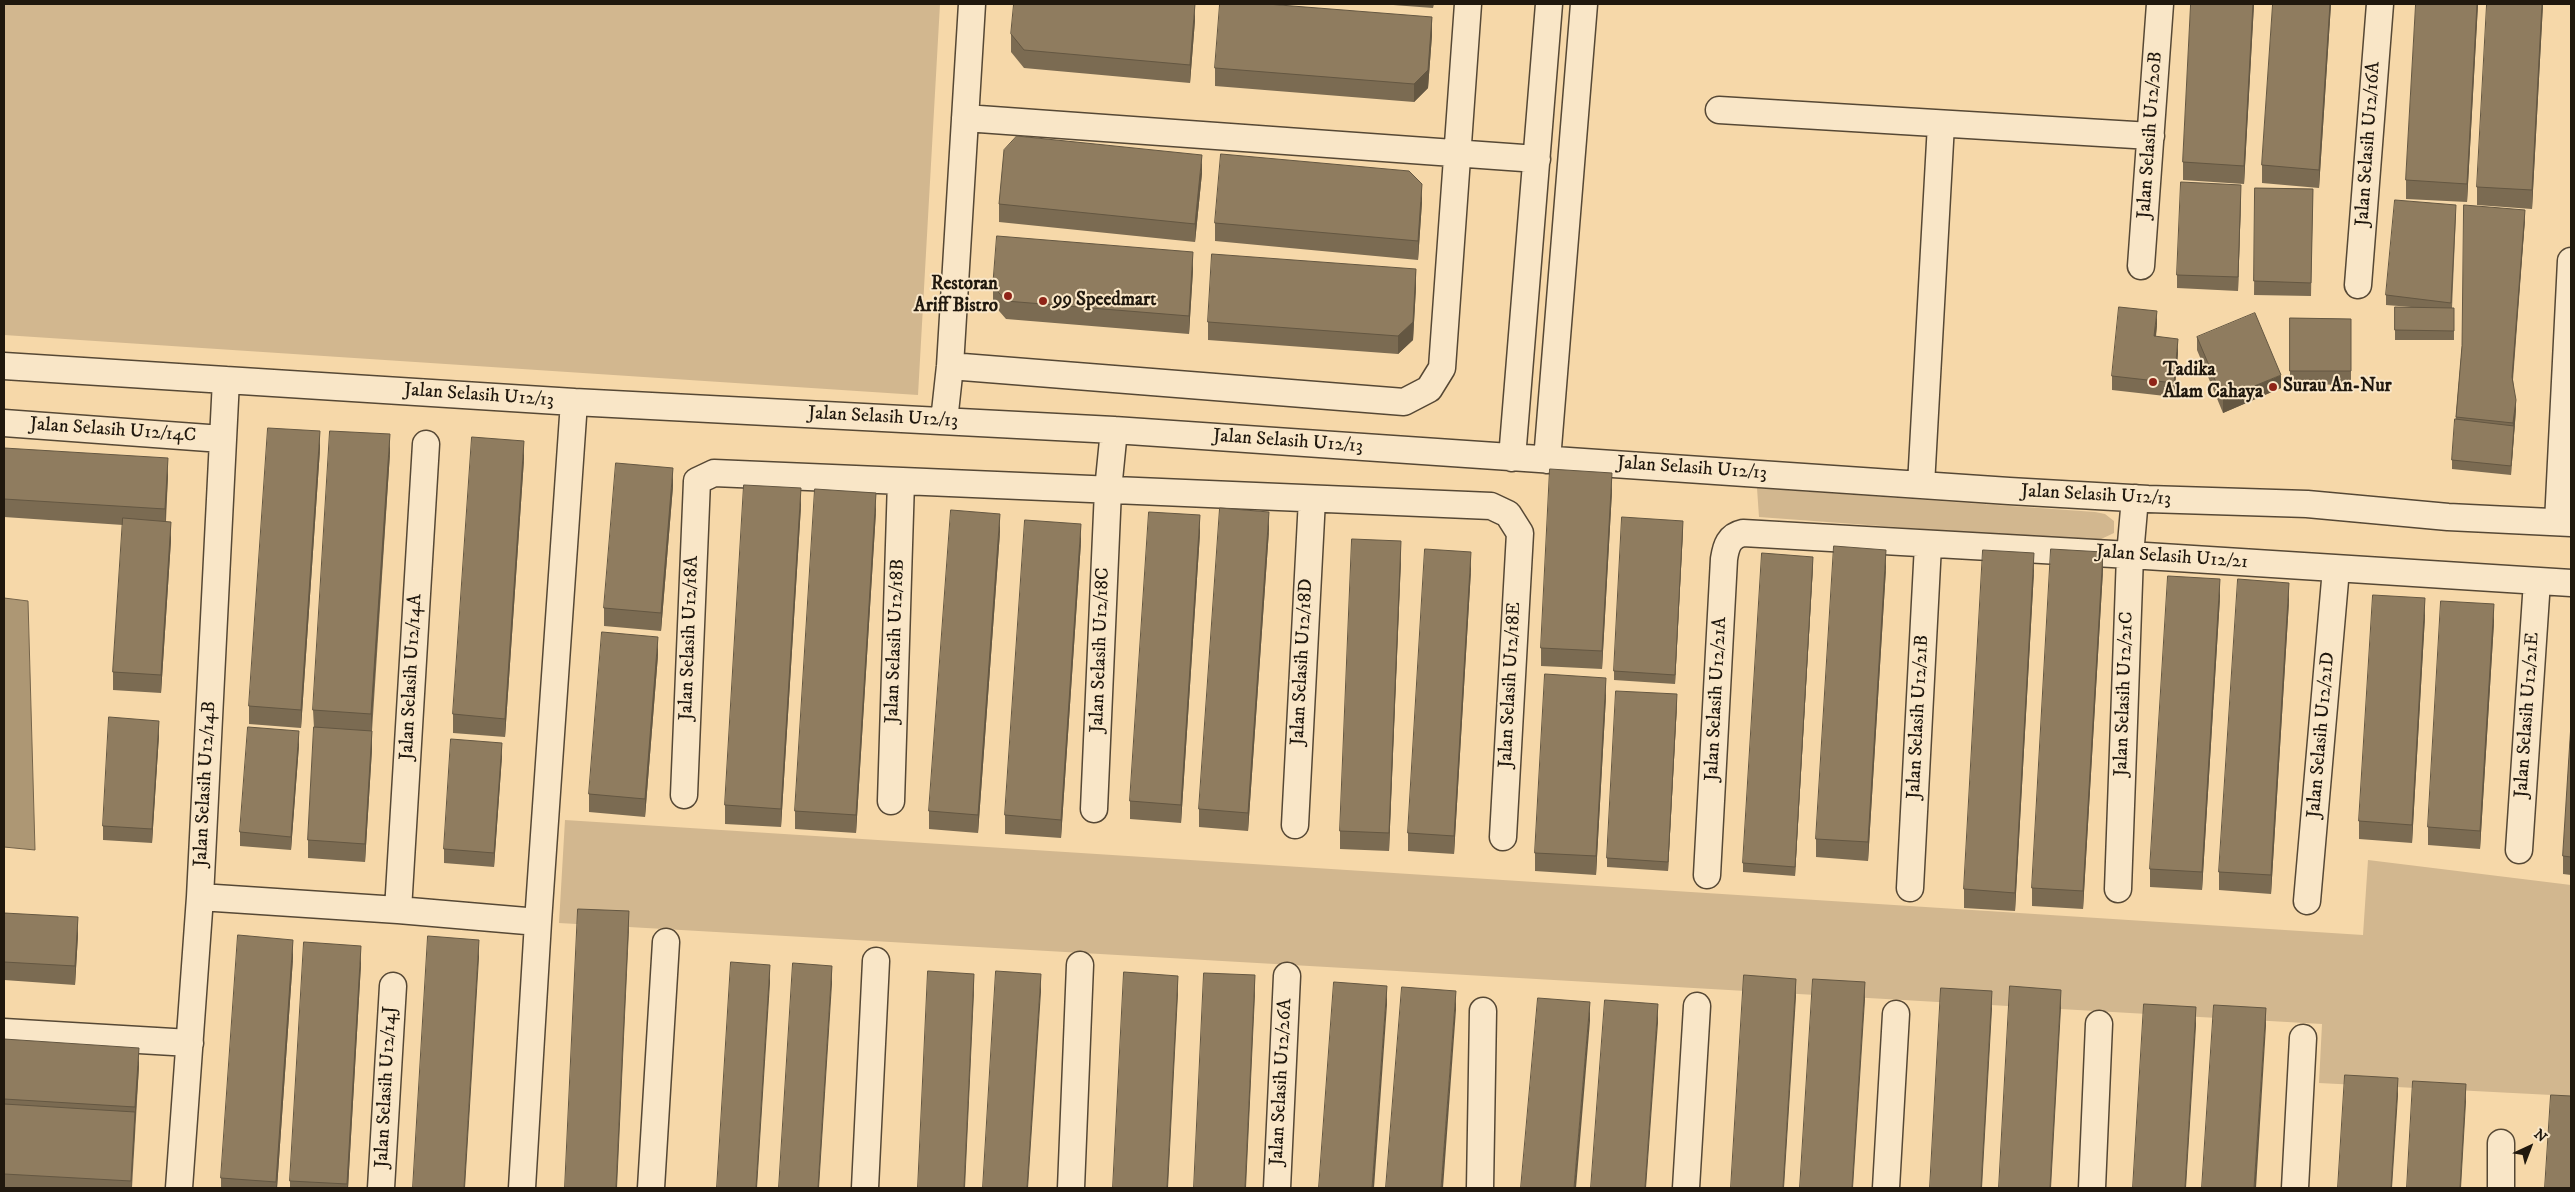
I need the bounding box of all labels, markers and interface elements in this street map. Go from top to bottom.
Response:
street label: Jalan Selasih U12/20B [2134,51,2168,219]
street label: Jalan Selasih U12/16A [2352,61,2386,227]
place label: Restoran Ariff Bistro [914,274,998,318]
marker: Restoran Ariff Bistro [1002,290,1014,302]
place label: 99 Speedmart [1053,290,1156,312]
marker: 99 Speedmart [1037,295,1049,307]
place label: Tadika Alam Cahaya [2163,360,2263,404]
marker: Tadika Alam Cahaya [2147,376,2159,388]
place label: Surau An-Nur [2283,376,2392,398]
street label: Jalan Selasih U12/13 [403,379,555,413]
marker: Surau An-Nur [2267,381,2279,393]
street label: Jalan Selasih U12/13 [807,403,959,433]
street label: Jalan Selasih U12/14C [29,414,197,448]
street label: Jalan Selasih U12/13 [1212,425,1364,459]
street label: Jalan Selasih U12/13 [1616,452,1768,486]
street label: Jalan Selasih U12/13 [2020,481,2172,511]
street label: Jalan Selasih U12/21 [2095,541,2249,575]
street label: Jalan Selasih U12/18A [676,555,704,721]
street label: Jalan Selasih U12/18B [882,558,910,724]
street label: Jalan Selasih U12/18C [1087,567,1115,733]
street label: Jalan Selasih U12/18D [1287,578,1319,746]
street label: Jalan Selasih U12/14A [396,593,428,761]
street label: Jalan Selasih U12/18E [1495,601,1527,769]
street label: Jalan Selasih U12/21C [2111,611,2139,777]
street label: Jalan Selasih U12/21A [1701,616,1733,782]
street label: Jalan Selasih U12/21E [2511,631,2545,799]
street label: Jalan Selasih U12/21B [1903,634,1935,800]
street label: Jalan Selasih U12/21D [2303,651,2341,819]
street label: Jalan Selasih U12/14B [190,700,222,868]
street label: Jalan Selasih U12/26A [1266,998,1298,1166]
street label: Jalan Selasih U12/14J [371,1006,403,1168]
north arrow [2505,1122,2555,1172]
text: N [2530,1126,2551,1147]

